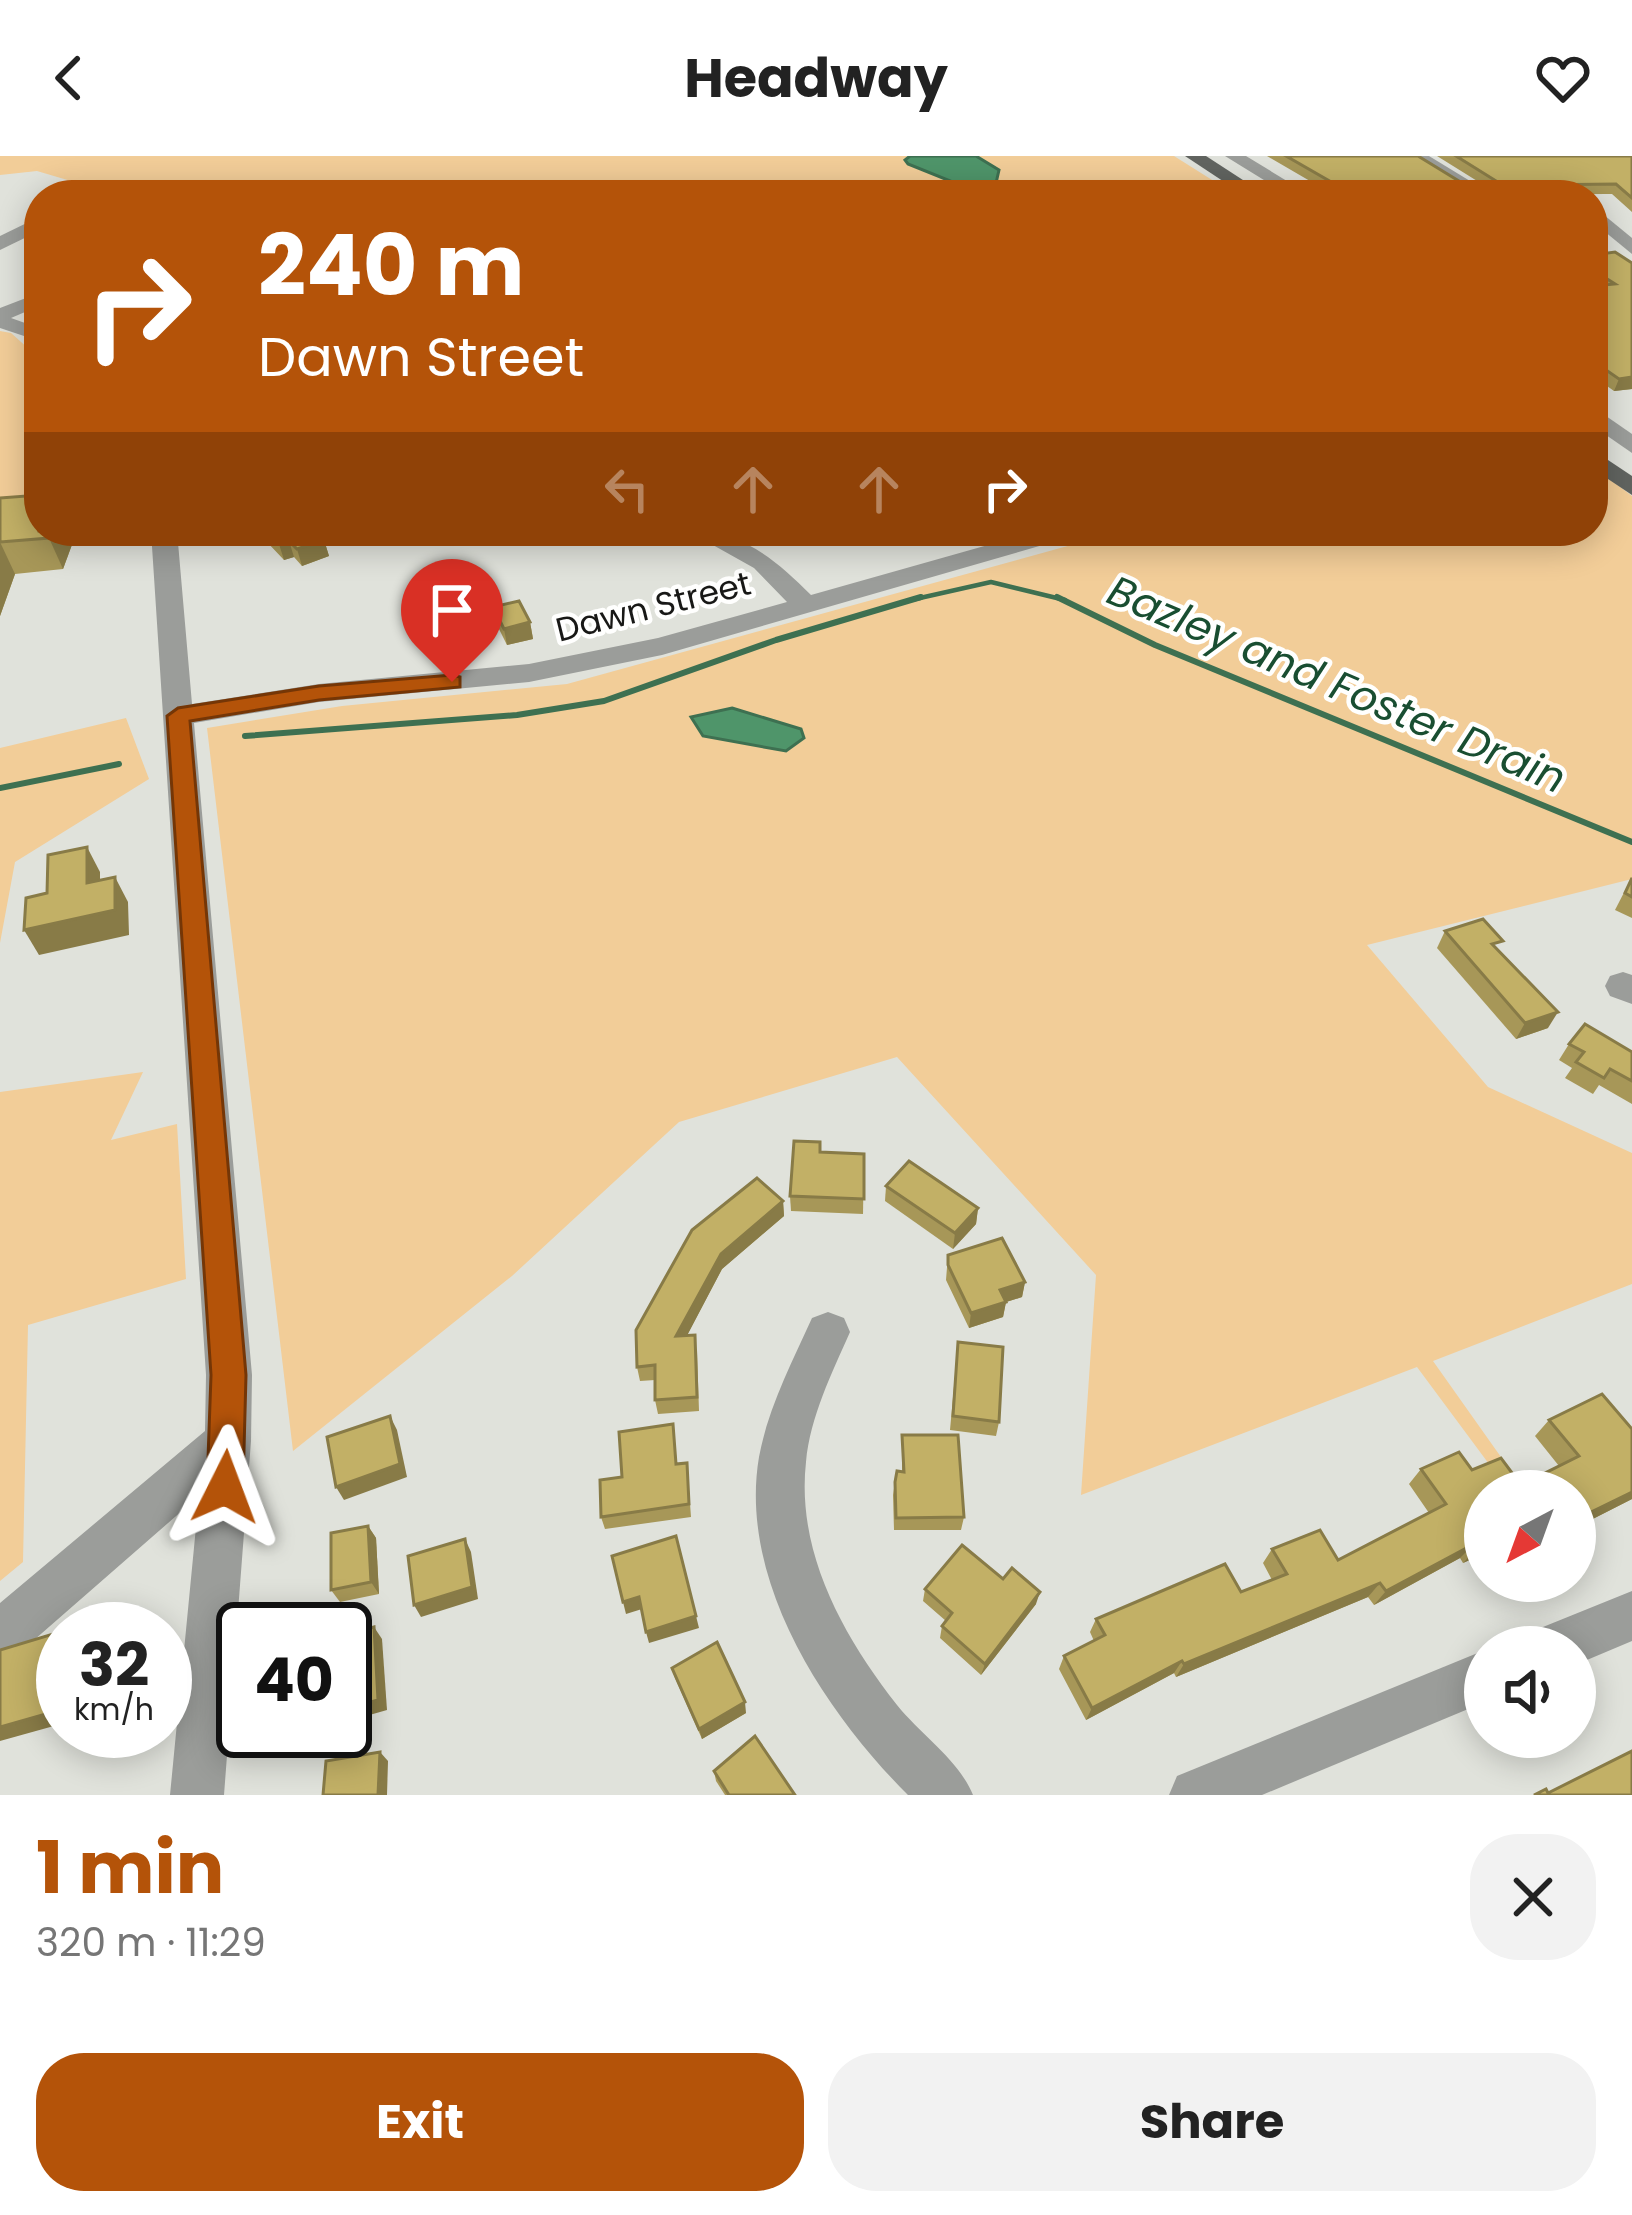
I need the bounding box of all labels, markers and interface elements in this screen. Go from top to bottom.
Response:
text: Headway [684,40,948,116]
icon: back [36,45,102,111]
icon: heart [1530,45,1596,111]
text: 240 m [258,207,524,324]
icon: right [60,228,216,384]
text: Dawn Street [258,319,584,395]
icon: left [594,456,660,522]
icon: ahead [720,456,786,522]
icon: ahead [846,456,912,522]
icon: right [972,456,1038,522]
pin [401,559,503,682]
street label: Dawn Street [551,560,755,653]
water label: Bazley and Foster Drain [1099,561,1575,808]
icon: arrive [419,577,485,643]
position arrow [162,1424,288,1550]
north arrow [1464,1470,1596,1602]
map controls [1464,1470,1596,1758]
speed limit sign: 40 [216,1602,372,1758]
text: 32 [79,1623,149,1707]
button: sound [1464,1626,1596,1758]
text: km/h [74,1688,154,1731]
text: 1 min [36,1817,224,1918]
button: close [1470,1834,1596,1960]
text: 320 m · 11:29 [36,1915,266,1970]
button: Exit [36,2053,804,2191]
button: Share [828,2053,1596,2191]

